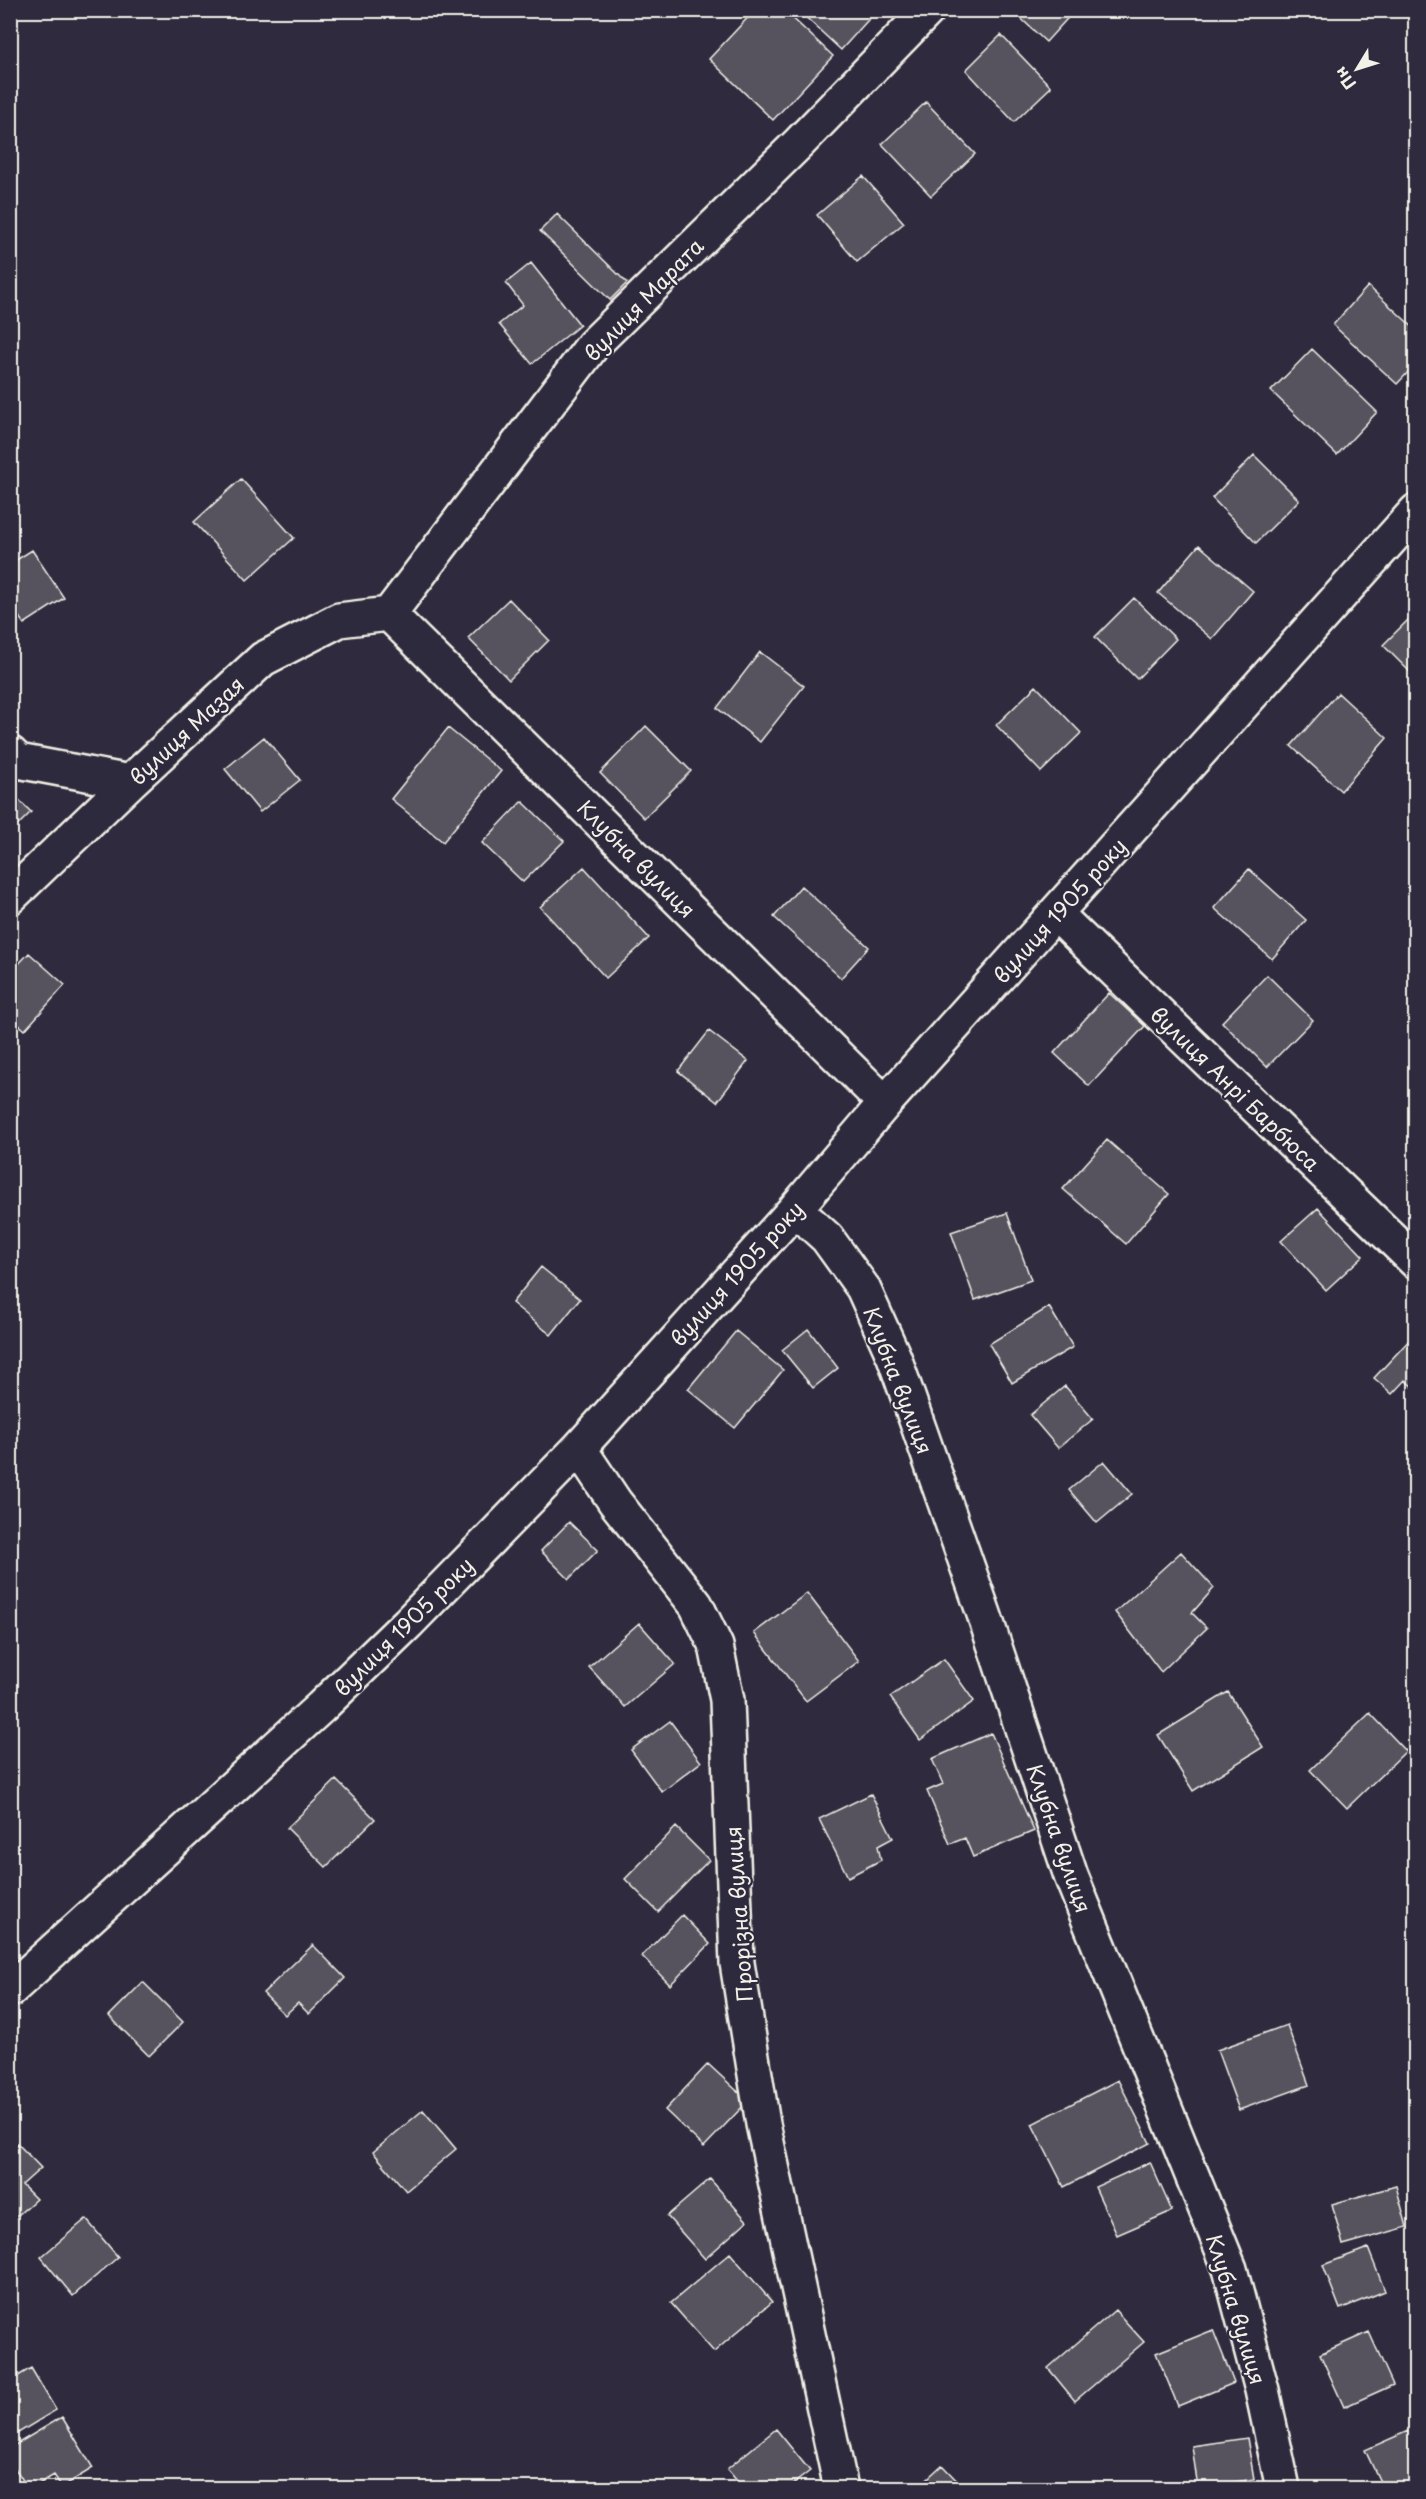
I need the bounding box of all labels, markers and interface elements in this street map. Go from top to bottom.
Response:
north arrow [1327,39,1387,99]
text: Пн [1328,62,1361,95]
street label: вулиця Марата [576,230,711,368]
street label: вулиця Мазая [121,668,251,792]
street label: Клубна вулиця [571,792,703,924]
street label: вулиця 1905 року [985,830,1133,990]
street label: вулиця Анрі Барбюса [1144,998,1328,1178]
street label: вулиця 1905 року [662,1193,810,1353]
street label: Клубна вулиця [856,1302,942,1458]
street label: вулиця 1905 року [326,1549,480,1703]
street label: Клубна вулиця [1020,1759,1100,1917]
street label: Прорізна вулиця [716,1825,760,2003]
street label: Клубна вулиця [1199,2230,1275,2388]

